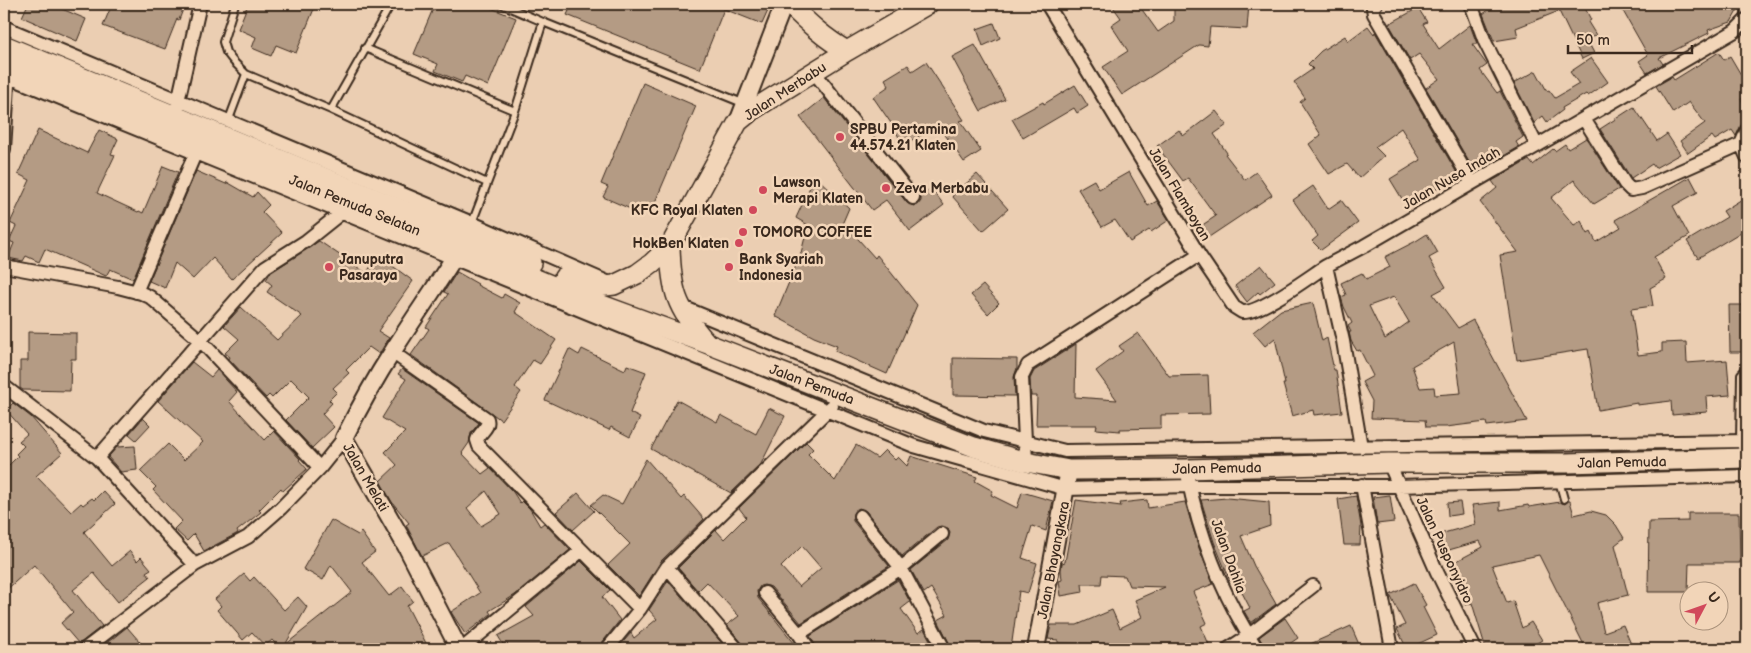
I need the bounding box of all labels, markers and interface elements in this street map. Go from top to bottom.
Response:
scale bar [1568,22,1692,54]
text: 50 m [1576,31,1610,50]
street label: Jalan Merbabu [741,59,829,124]
place label: SPBU Pertamina 44.574.21 Klaten [850,121,957,154]
marker: SPBU Pertamina 44.574.21 Klaten [834,131,846,143]
street label: Jalan Nusa Indah [1399,143,1504,213]
street label: Jalan Flamboyan [1145,144,1214,244]
street label: Jalan Pemuda Selatan [287,171,423,240]
place label: Lawson Merapi Klaten [773,174,863,207]
place label: Zeva Merbabu [896,180,989,197]
marker: Zeva Merbabu [880,182,892,194]
marker: Lawson Merapi Klaten [757,184,769,196]
place label: KFC Royal Klaten [631,202,743,219]
marker: KFC Royal Klaten [747,204,759,216]
place label: TOMORO COFFEE [753,224,872,241]
marker: TOMORO COFFEE [737,226,749,238]
place label: HokBen Klaten [632,235,729,252]
marker: HokBen Klaten [733,237,745,249]
place label: Januputra Pasaraya [339,251,403,284]
place label: Bank Syariah Indonesia [739,251,823,284]
marker: Januputra Pasaraya [323,261,335,273]
marker: Bank Syariah Indonesia [723,261,735,273]
street label: Jalan Pemuda [767,361,857,408]
street label: Jalan Melati [339,440,392,515]
street label: Jalan Pemuda [1577,453,1667,472]
street label: Jalan Pemuda [1172,459,1262,478]
street label: Jalan Pusponyidro [1412,494,1477,606]
street label: Jalan Bhayangkara [1034,500,1073,621]
street label: Jalan Dahlia [1207,517,1250,596]
north arrow [1678,580,1728,630]
text: U [1704,588,1723,607]

